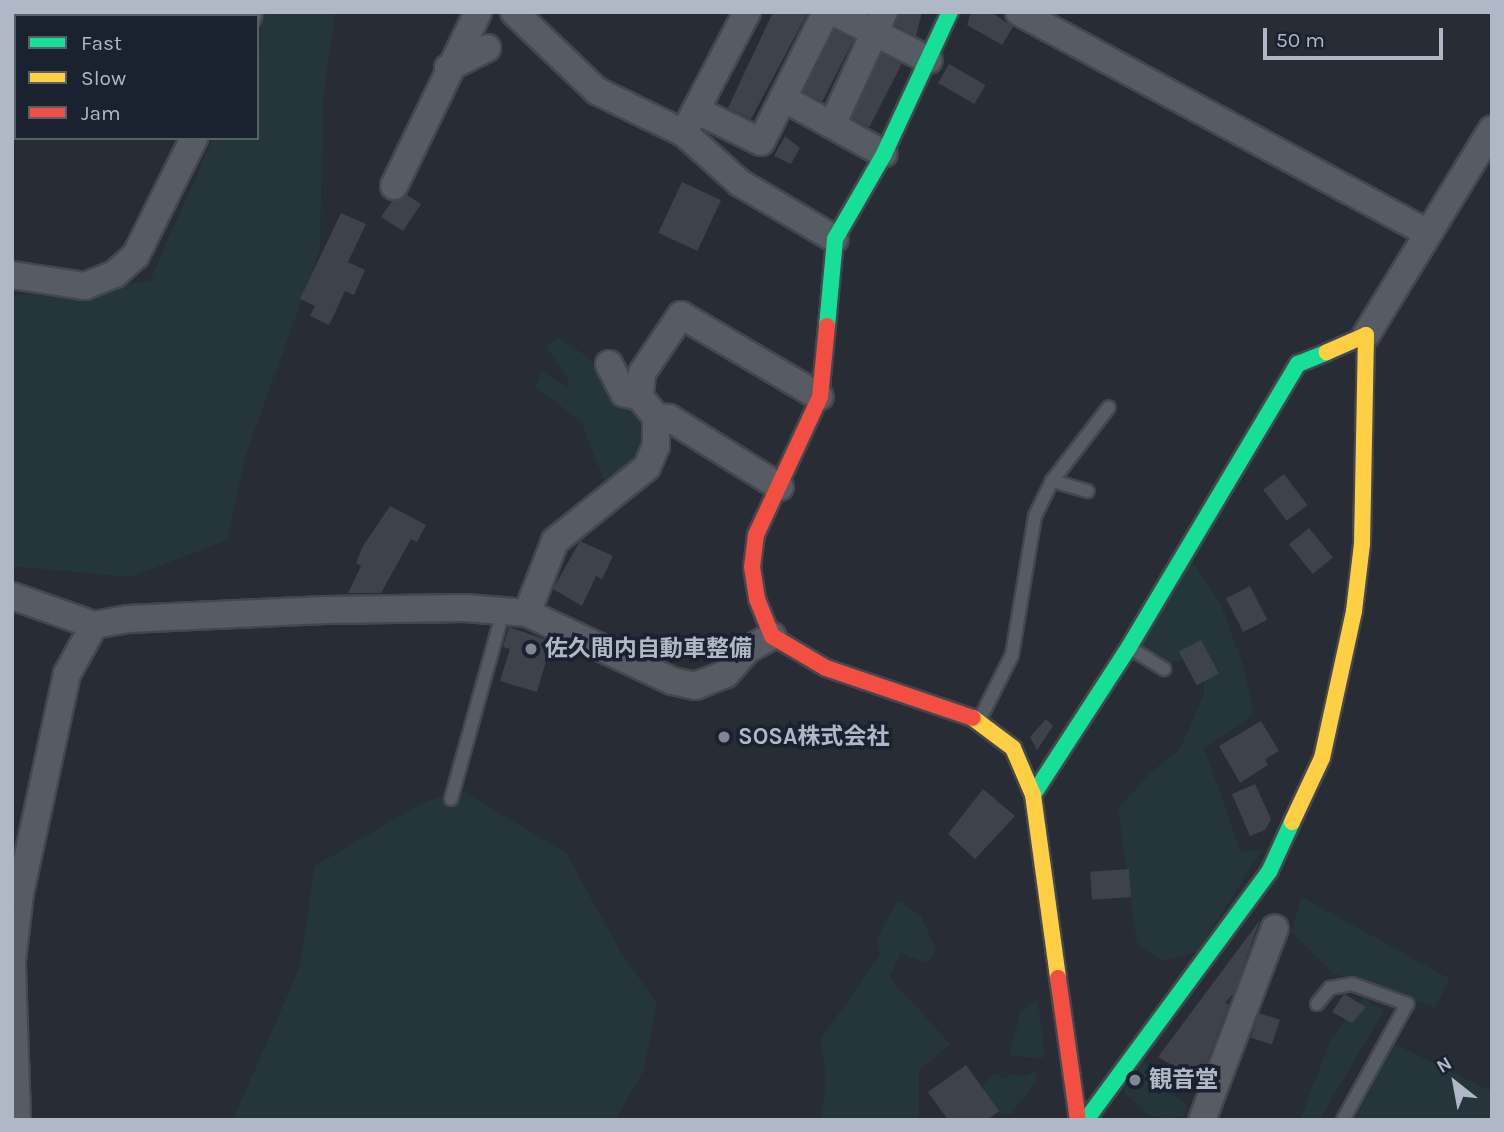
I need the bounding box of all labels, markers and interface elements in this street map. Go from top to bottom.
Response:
legend [14,14,259,140]
scale bar [1266,14,1446,58]
text: 50 m [1276,28,1325,52]
text: Fast [81,31,122,55]
text: Slow [81,66,126,90]
text: Jam [81,101,121,125]
place label: 佐久間内自動車整備 [545,635,752,663]
marker: 佐久間内自動車整備 [523,641,539,657]
place label: SOSA株式会社 [738,723,889,751]
marker: SOSA株式会社 [716,729,732,745]
north arrow [1420,1048,1490,1118]
text: N [1433,1052,1456,1078]
place label: 観音堂 [1149,1066,1218,1094]
marker: 観音堂 [1127,1072,1143,1088]

